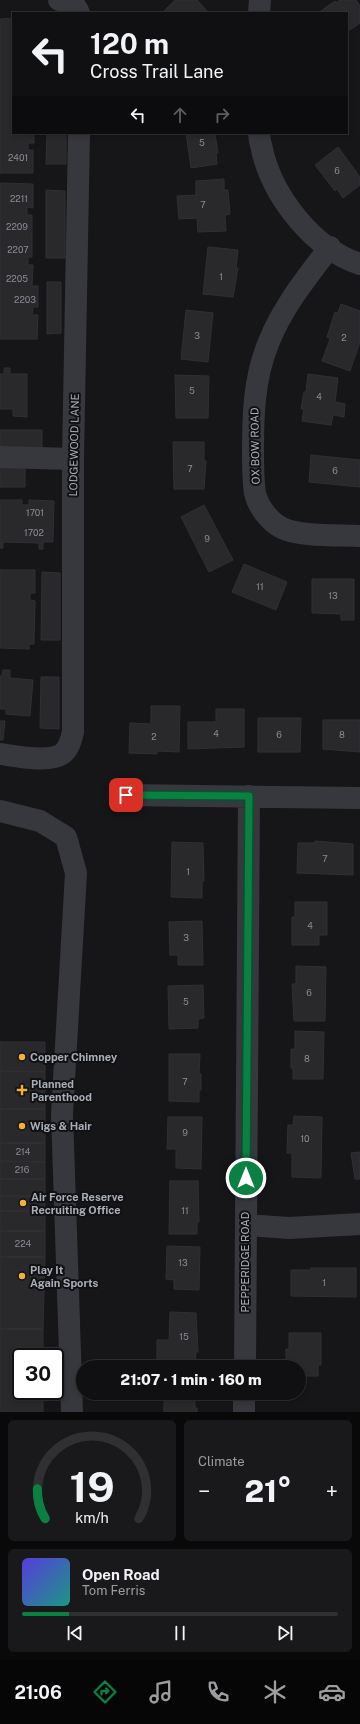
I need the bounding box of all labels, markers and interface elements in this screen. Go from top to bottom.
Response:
text: 120 m [90,27,169,60]
icon: left [24,28,76,80]
text: Cross Trail Lane [90,61,224,82]
icon: left [127,104,149,126]
icon: ahead [169,104,191,126]
icon: right [211,104,233,126]
house number: 5 [199,137,205,148]
house number: 2401 [8,152,28,163]
house number: 6 [334,165,340,176]
house number: 2211 [10,193,28,204]
house number: 7 [200,199,206,210]
house number: 2209 [6,221,28,232]
house number: 2207 [7,244,29,255]
house number: 1 [219,271,223,282]
house number: 2205 [6,273,28,284]
house number: 2203 [14,294,36,305]
house number: 3 [194,330,200,341]
house number: 2 [341,332,347,343]
house number: 5 [189,385,195,396]
house number: 4 [316,391,322,402]
street label: LODGEWOOD LANE [67,393,81,497]
street label: OX BOW ROAD [248,407,262,485]
house number: 7 [187,463,193,474]
house number: 6 [332,465,338,476]
house number: 1701 [26,507,44,518]
house number: 1702 [24,527,44,538]
house number: 9 [204,533,210,544]
house number: 11 [256,581,264,592]
house number: 13 [328,590,338,601]
house number: 4 [213,728,219,739]
house number: 6 [276,729,282,740]
house number: 8 [339,729,345,740]
house number: 2 [151,731,157,742]
pin [109,778,143,812]
icon: arrive [115,784,137,806]
house number: 7 [322,853,328,864]
house number: 1 [186,866,190,877]
house number: 4 [307,920,313,931]
house number: 3 [183,932,189,943]
house number: 6 [306,987,312,998]
house number: 5 [183,996,189,1007]
place label: Copper Chimney [30,1051,118,1063]
marker: Copper Chimney [17,1052,27,1062]
house number: 8 [304,1053,310,1064]
house number: 7 [182,1076,188,1087]
place label: Planned Parenthood [31,1078,92,1103]
marker: Planned Parenthood [16,1084,28,1096]
place label: Wigs & Hair [30,1120,92,1132]
marker: Wigs & Hair [17,1121,27,1131]
house number: 9 [182,1127,188,1138]
house number: 10 [300,1133,310,1144]
house number: 214 [16,1146,31,1157]
position arrow [225,1157,267,1199]
house number: 216 [15,1164,30,1175]
place label: Air Force Reserve Recruiting Office [31,1191,124,1216]
marker: Air Force Reserve Recruiting Office [18,1198,28,1208]
house number: 11 [181,1205,189,1216]
street label: PEPPERIDGE ROAD [239,1211,251,1313]
house number: 224 [15,1238,32,1249]
house number: 13 [178,1257,188,1268]
place label: Play It Again Sports [30,1264,98,1289]
marker: Play It Again Sports [17,1271,27,1281]
house number: 1 [322,1277,326,1288]
house number: 15 [179,1331,189,1342]
speed limit sign: 30 [12,1348,64,1400]
text: 21:07 · 1 min · 160 m [120,1371,262,1388]
text: Climate [198,1454,245,1469]
text: 19 [69,1461,115,1510]
text: 21° [244,1473,292,1509]
text: − [198,1478,210,1504]
text: + [326,1478,338,1504]
text: km/h [75,1508,109,1525]
text: Open Road [82,1566,160,1583]
text: Tom Ferris [82,1583,145,1598]
icon: previous [64,1622,86,1644]
icon: pause [169,1622,191,1644]
icon: next [274,1622,296,1644]
icon: directions [91,1678,119,1706]
icon: music [147,1678,175,1706]
icon: phone [204,1678,232,1706]
icon: climate [261,1678,289,1706]
icon: car [318,1678,346,1706]
text: 21:06 [14,1682,62,1703]

